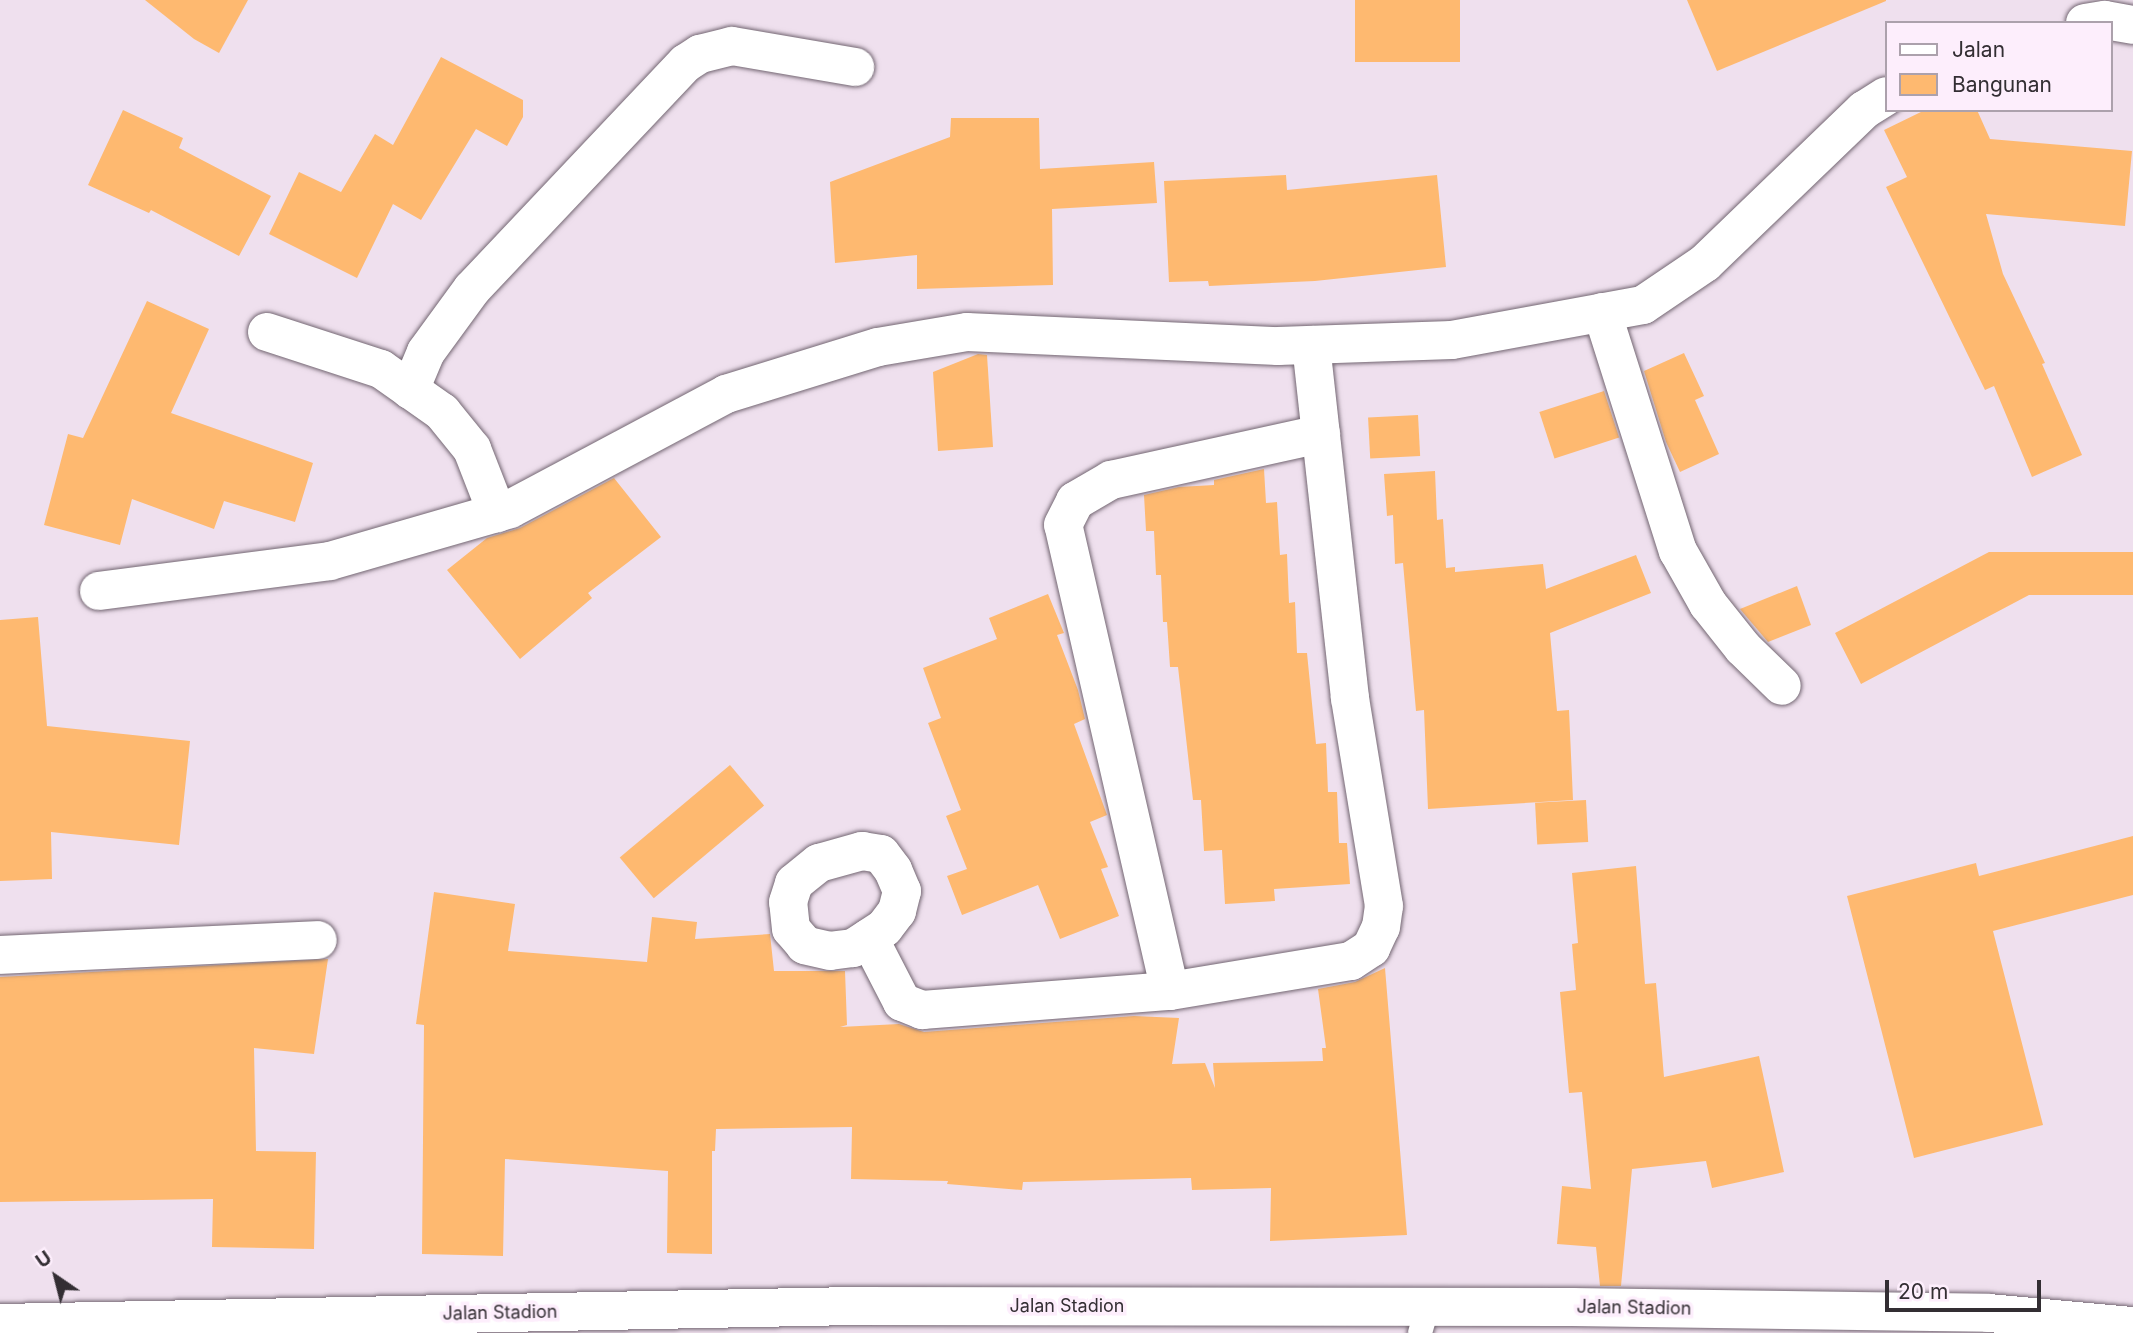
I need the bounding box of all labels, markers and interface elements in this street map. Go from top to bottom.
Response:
legend [1884,21,2112,112]
text: Jalan [1952,37,2005,62]
text: Bangunan [1952,72,2052,97]
north arrow [21,1242,91,1312]
text: U [31,1246,56,1273]
scale bar [1888,1266,2044,1310]
text: 20 m [1898,1279,1948,1304]
street label: Jalan Stadion [1010,1295,1124,1317]
street label: Jalan Stadion [1576,1296,1692,1320]
street label: Jalan Stadion [442,1301,558,1325]

